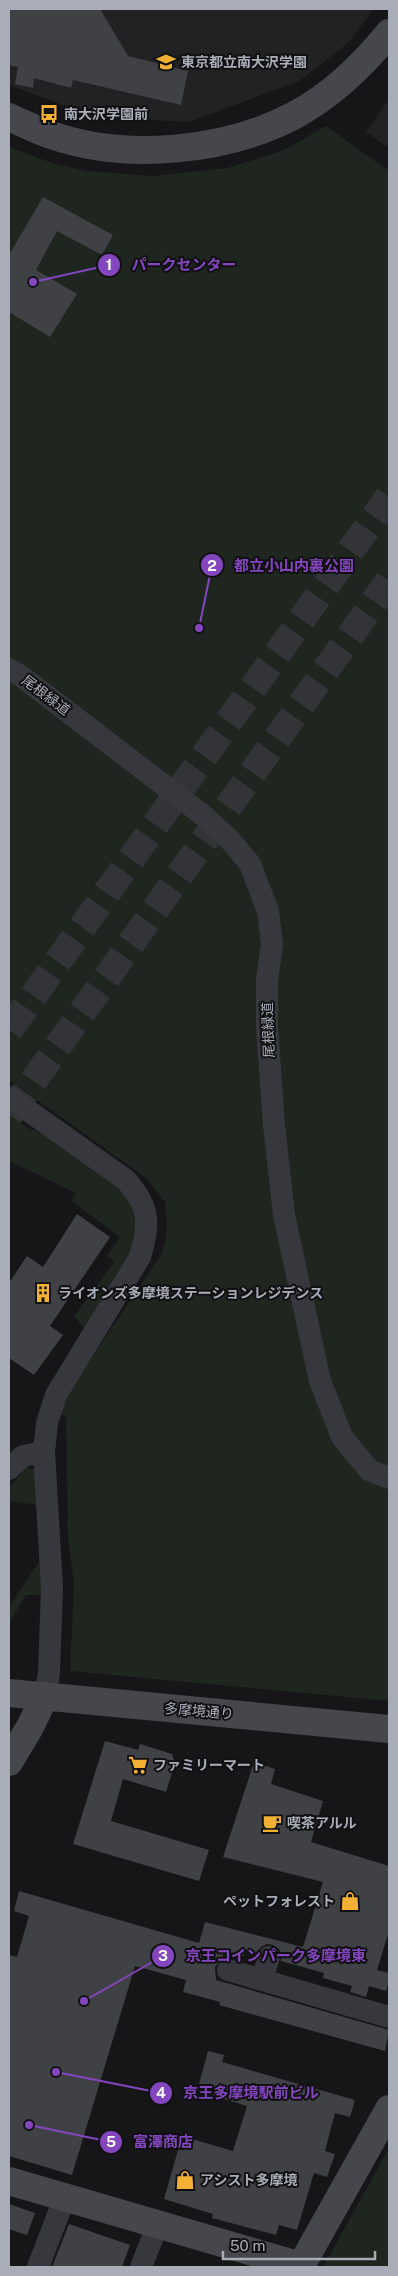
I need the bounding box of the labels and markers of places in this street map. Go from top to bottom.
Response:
school or university icon: 東京都立南大沢学園 [155,51,177,73]
place label: 東京都立南大沢学園 [181,54,307,70]
bus stop icon: 南大沢学園前 [38,103,60,125]
place label: 南大沢学園前 [64,106,148,122]
callout: パークセンター [97,250,247,280]
callout: 都立小山内裏公園 [199,550,364,580]
building icon: ライオンズ多摩境ステーションレジデンス [32,1282,54,1304]
place label: ライオンズ多摩境ステーションレジデンス [58,1285,323,1301]
supermarket icon: ファミリーマート [127,1754,149,1776]
place label: ファミリーマート [153,1757,265,1773]
cafe icon: 喫茶アルル [261,1812,283,1834]
place label: 喫茶アルル [287,1815,357,1831]
shop icon: ペットフォレスト [339,1890,361,1912]
place label: ペットフォレスト [223,1893,335,1909]
callout: 京王コインパーク多摩境東 [151,1941,376,1971]
callout: 京王多摩境駅前ビル [148,2078,328,2108]
callout: 富澤商店 [98,2127,203,2157]
shop icon: アシスト多摩境 [174,2169,196,2191]
place label: アシスト多摩境 [200,2172,297,2188]

